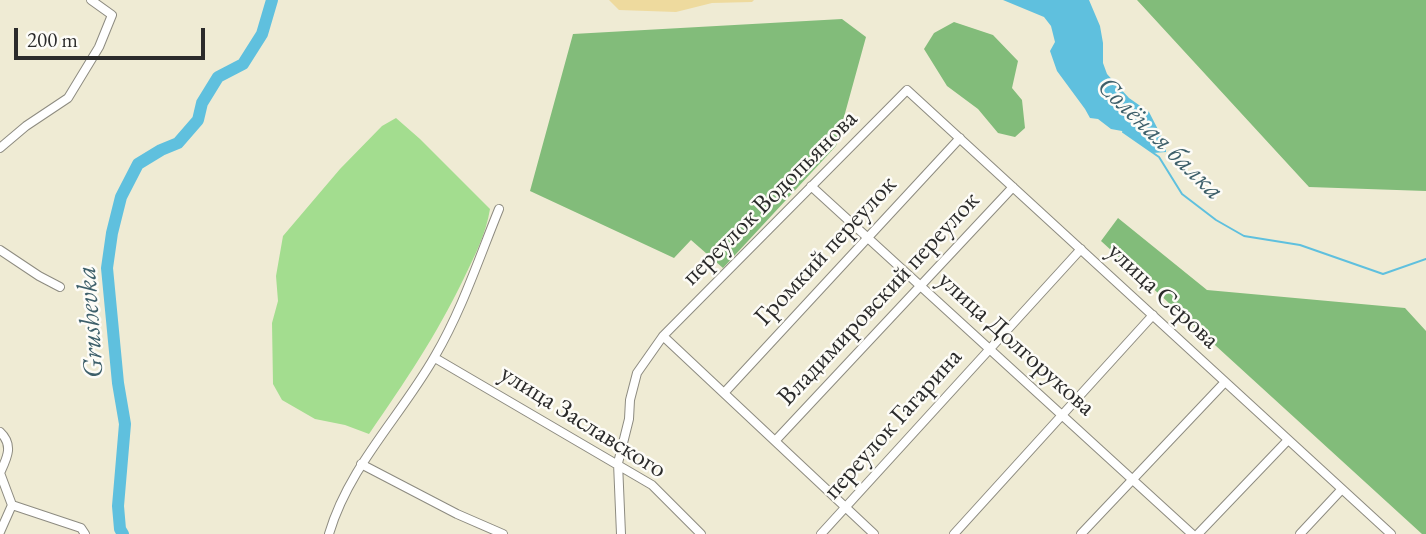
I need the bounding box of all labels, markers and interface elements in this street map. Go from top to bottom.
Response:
scale bar [18,14,208,58]
text: 200 m [27,26,78,53]
water label: Солёная балка [1090,70,1230,208]
street label: переулок Водопьянова [676,104,864,292]
street label: Громкий переулок [749,170,903,332]
street label: Владимировский переулок [772,185,986,413]
street label: улица Серова [1100,236,1226,356]
water label: Grushevka [70,265,112,379]
street label: улица Долгорукова [931,265,1101,423]
street label: переулок Гагарина [817,342,969,506]
street label: улица Заславского [494,358,672,486]

